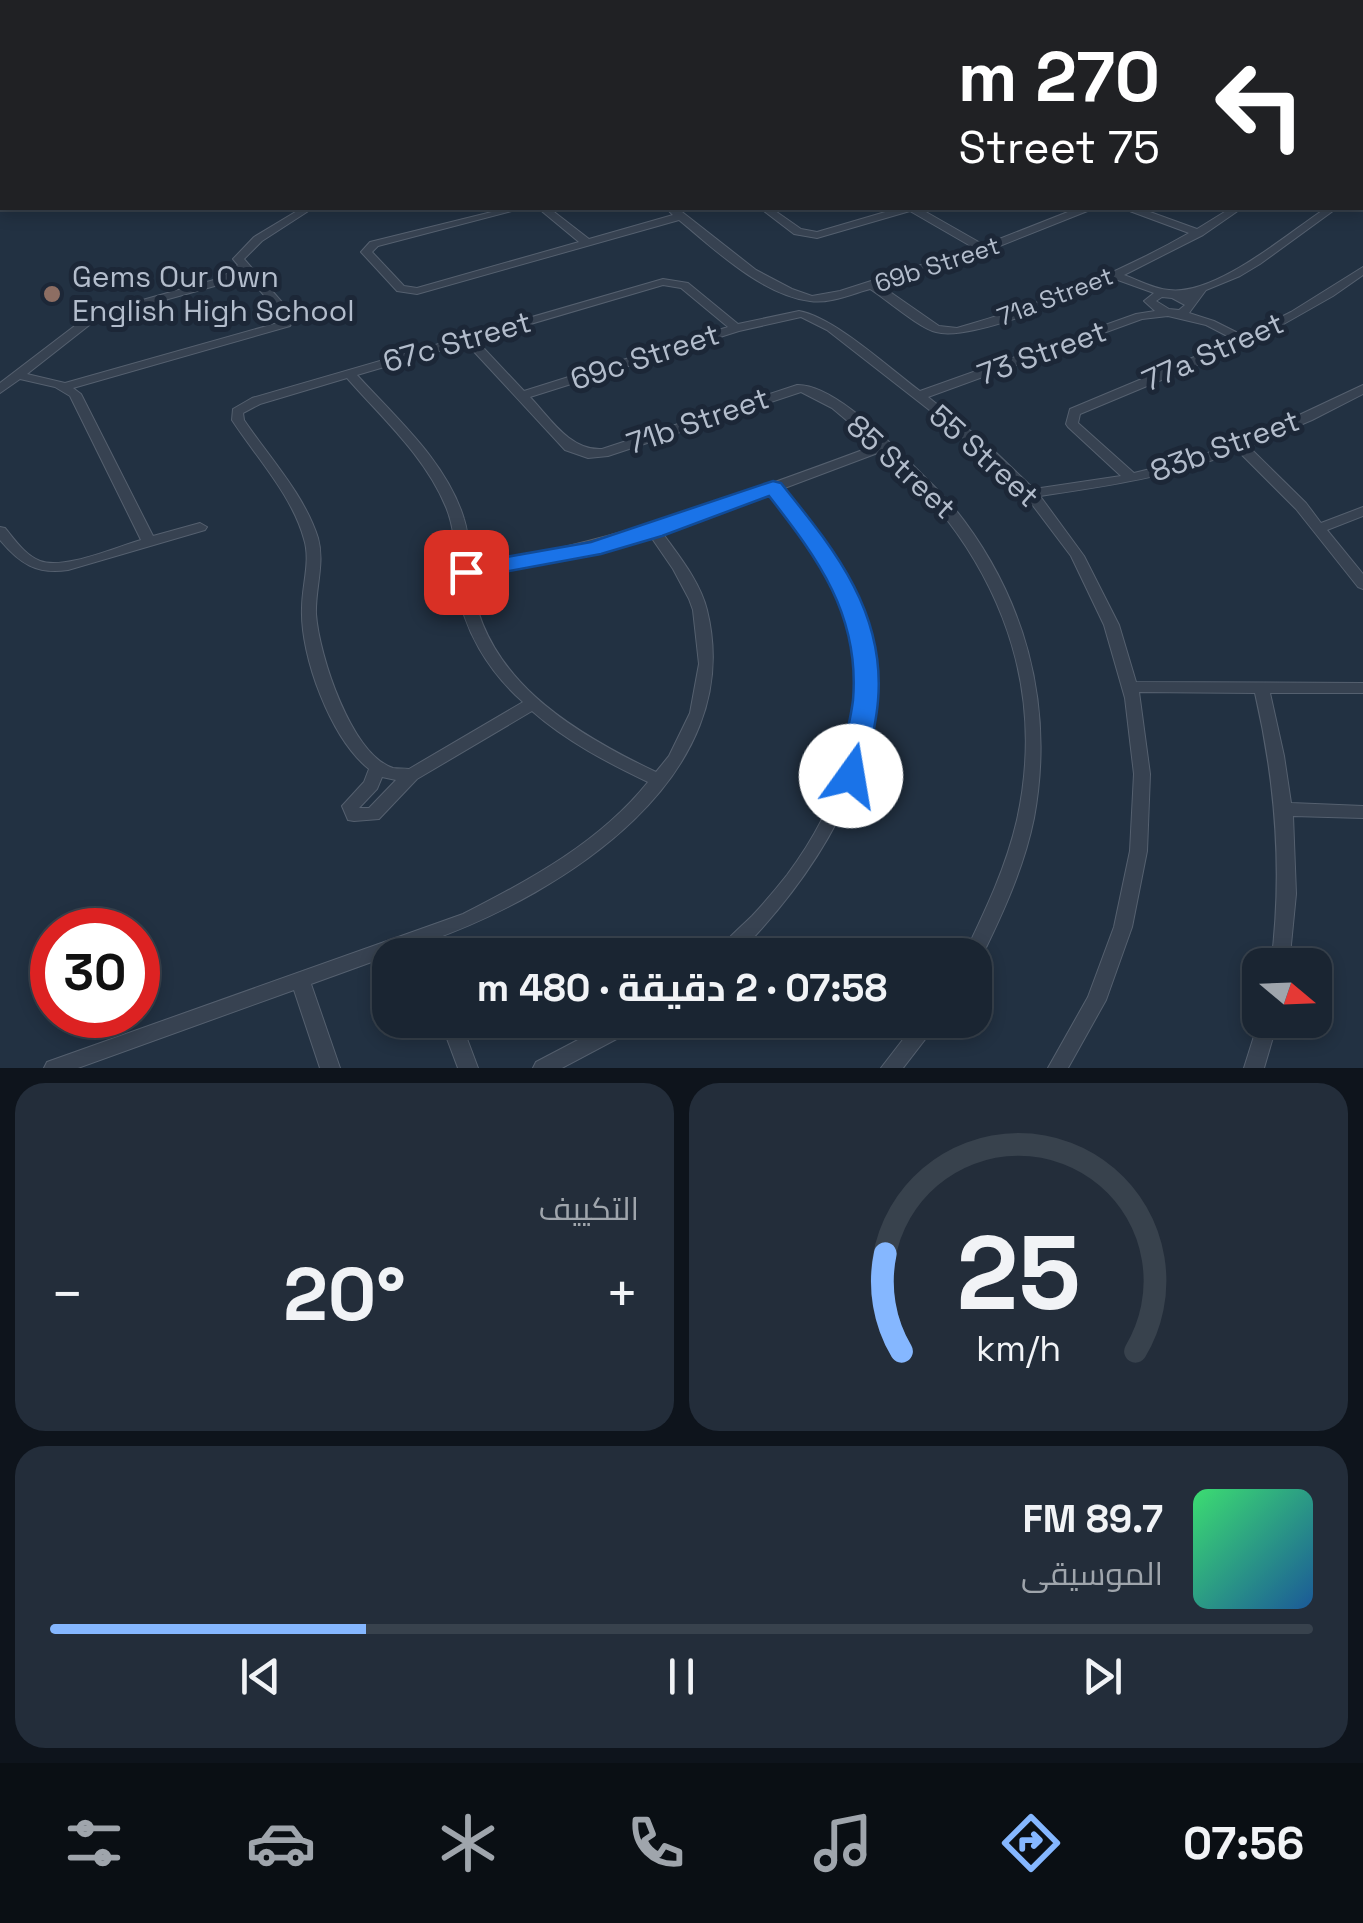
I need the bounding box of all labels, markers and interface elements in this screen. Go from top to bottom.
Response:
text: 270 m [958,32,1160,121]
icon: left [1195,40,1325,170]
text: 75 Street [959,119,1160,176]
street label: 69b Street [870,229,1004,299]
place label: Gems Our Own English High School [72,257,355,330]
street label: 71a Street [993,259,1117,333]
marker: Gems Our Own English High School [41,283,63,305]
street label: 67c Street [378,302,535,381]
street label: 77a Street [1136,303,1289,400]
street label: 73 Street [972,311,1112,394]
street label: 69c Street [566,314,724,399]
street label: 71b Street [622,378,774,463]
street label: 55 Street [921,396,1048,515]
street label: 83b Street [1145,401,1305,490]
street label: 85 Street [838,406,964,527]
pin [424,530,509,615]
icon: arrive [439,545,494,600]
position arrow [799,724,903,828]
speed limit sign: 30 [30,908,160,1038]
north arrow [1242,948,1332,1038]
map controls [1242,948,1332,1038]
text: 07:58 · 2 دقيقة · 480 m [477,964,887,1012]
text: التكييف [539,1189,639,1229]
text: 25 [956,1207,1081,1339]
text: 20° [283,1246,406,1342]
text: − [50,1259,84,1329]
text: + [605,1259,639,1329]
text: km/h [976,1326,1061,1371]
text: 89.7 FM [1023,1495,1163,1543]
text: الموسيقى [1021,1554,1163,1594]
icon: previous [233,1649,288,1704]
icon: pause [654,1649,709,1704]
icon: next [1075,1649,1130,1704]
icon: filters [59,1808,129,1878]
icon: car [246,1808,316,1878]
icon: climate [433,1808,503,1878]
icon: phone [621,1808,691,1878]
icon: music [808,1808,878,1878]
icon: directions [996,1808,1066,1878]
text: 07:56 [1183,1815,1304,1872]

